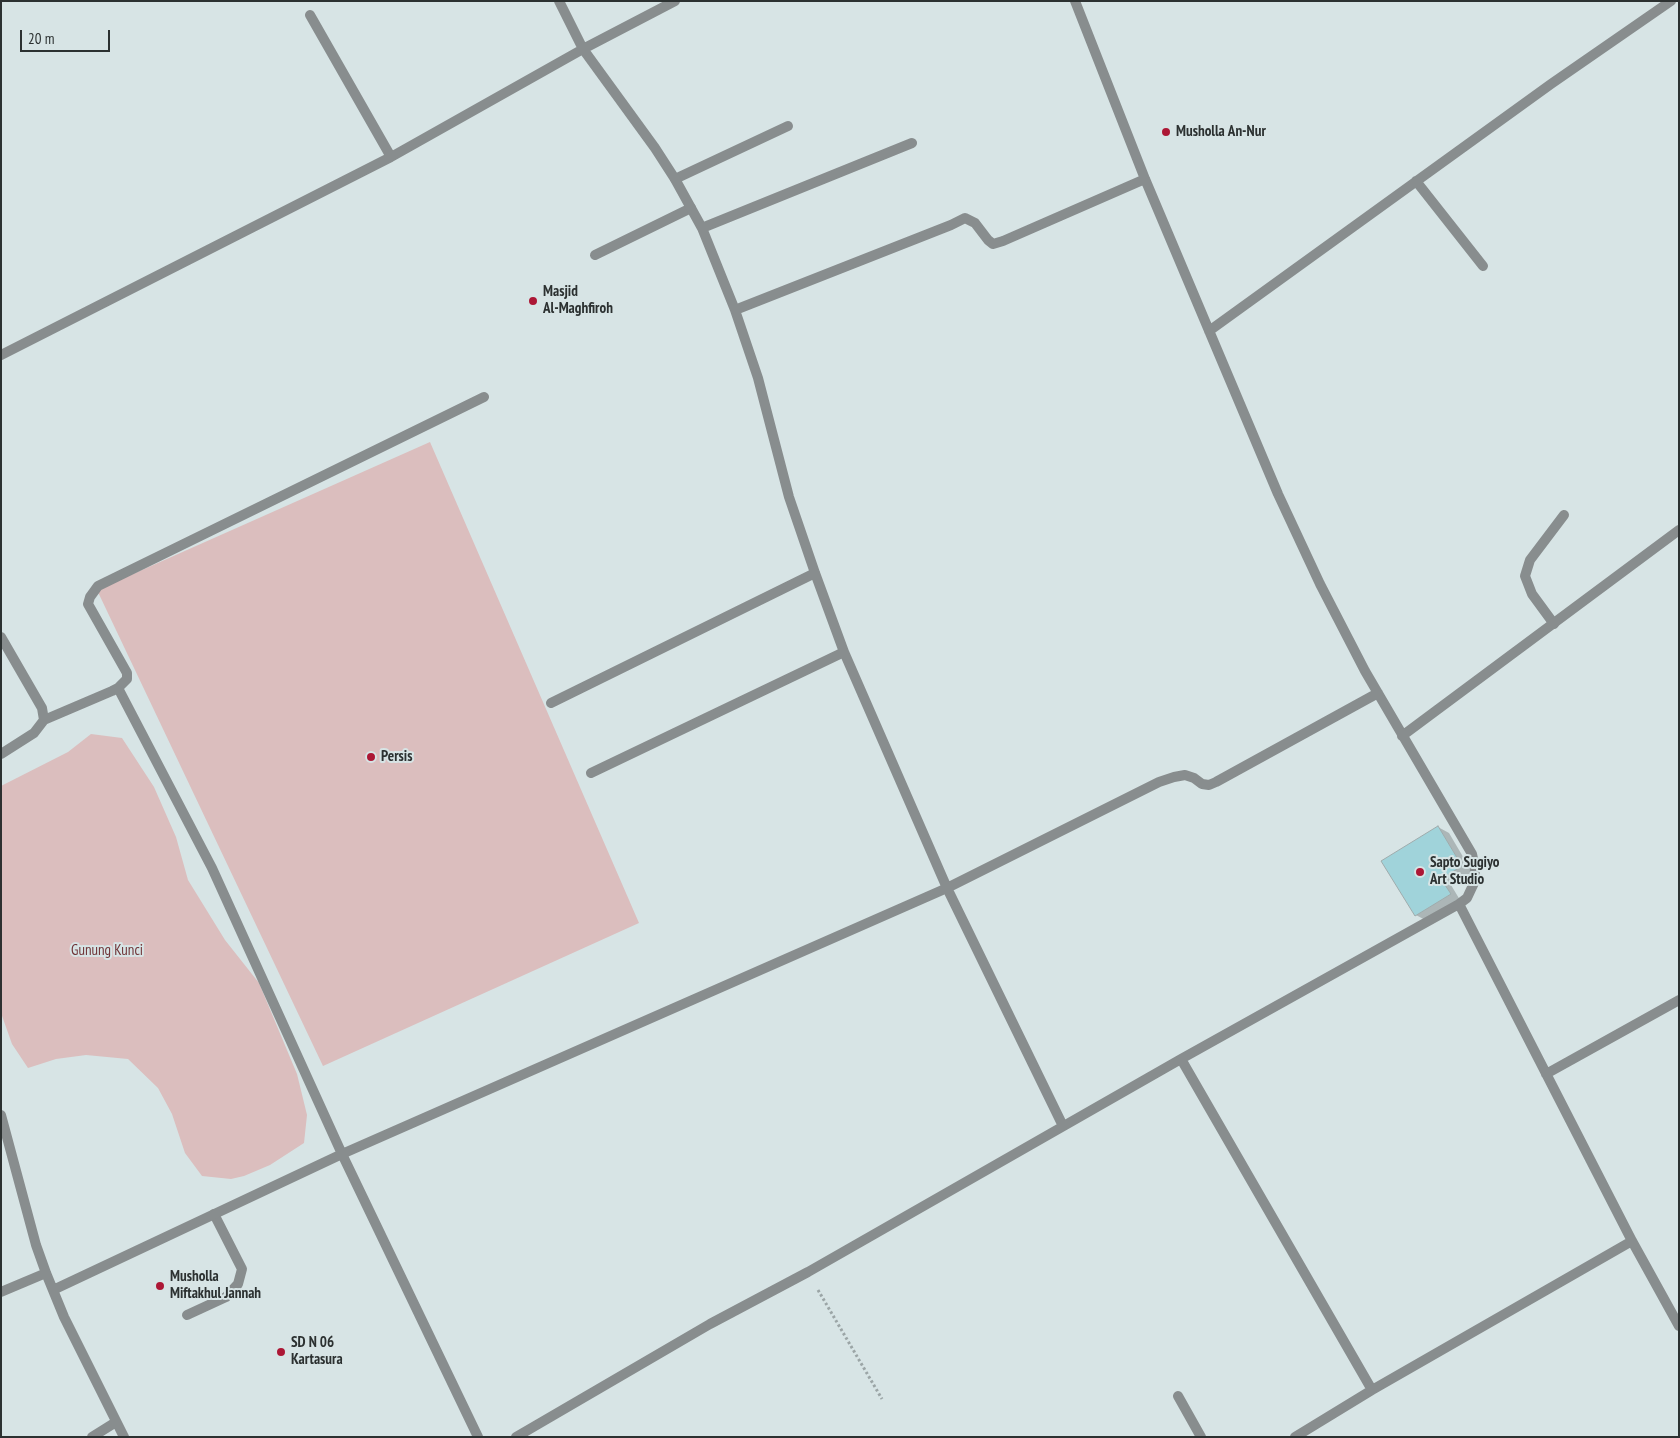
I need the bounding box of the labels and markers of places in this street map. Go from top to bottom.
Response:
place label: Musholla An-Nur [1176,123,1266,141]
marker: Musholla An-Nur [1160,126,1172,138]
place label: Masjid Al-Maghfiroh [543,283,613,318]
marker: Masjid Al-Maghfiroh [527,295,539,307]
place label: Persis [381,748,412,766]
marker: Persis [365,751,377,763]
place label: Sapto Sugiyo Art Studio [1430,854,1499,889]
marker: Sapto Sugiyo Art Studio [1414,866,1426,878]
place label: Musholla Miftakhul Jannah [170,1268,261,1303]
marker: Musholla Miftakhul Jannah [154,1280,166,1292]
place label: SD N 06 Kartasura [291,1334,343,1369]
marker: SD N 06 Kartasura [275,1346,287,1358]

